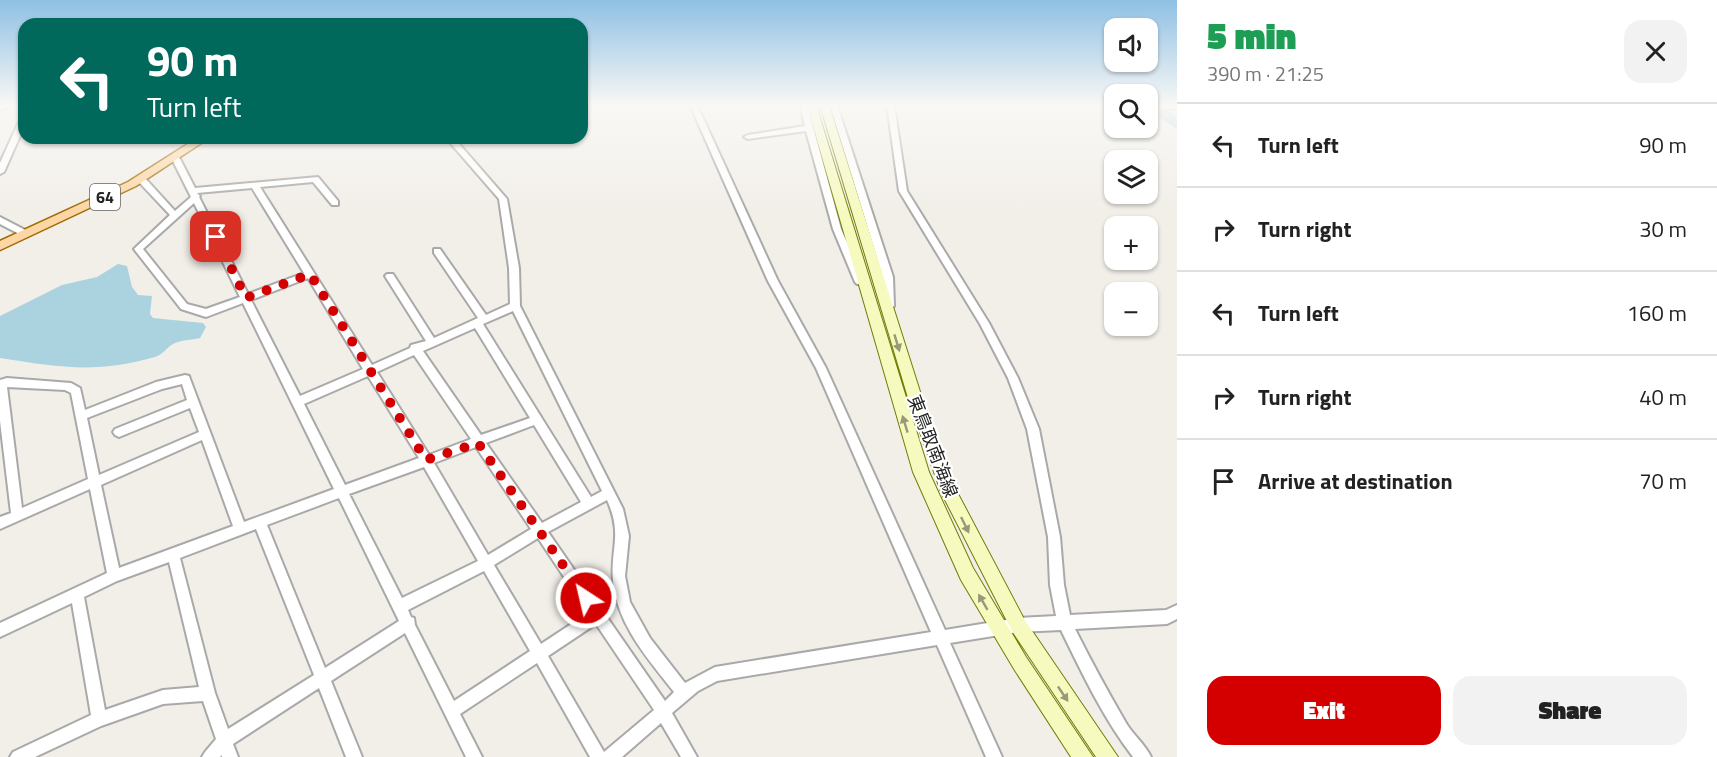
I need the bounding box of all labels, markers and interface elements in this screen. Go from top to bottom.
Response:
text: 5 min [1207,8,1296,63]
map controls [1104,18,1158,336]
button: sound [1104,18,1158,72]
button: close [1624,20,1687,83]
text: 90 m [147,28,239,92]
icon: left [48,42,126,120]
text: 390 m · 21:25 [1207,58,1324,89]
button: search [1104,84,1158,138]
text: Turn left [147,86,241,127]
text: Turn left [1258,128,1339,162]
text: 90 m [1639,128,1687,162]
icon: left [1207,129,1240,162]
button: layers [1104,150,1158,204]
road number: 64 [90,184,120,210]
pin [190,211,241,262]
text: Turn right [1258,212,1352,246]
text: 30 m [1639,212,1687,246]
icon: right [1207,213,1240,246]
button: + [1104,216,1158,270]
icon: arrive [199,220,232,253]
button: − [1104,282,1158,336]
text: Turn left [1258,296,1339,330]
text: 160 m [1627,296,1687,330]
icon: left [1207,297,1240,330]
one-way arrow [893,334,902,352]
text: Turn right [1258,380,1352,414]
text: 40 m [1639,380,1687,414]
icon: right [1207,381,1240,414]
street label: 東鳥取南海線 [901,391,965,501]
one-way arrow [900,415,909,433]
text: Arrive at destination [1258,464,1453,498]
text: 70 m [1639,464,1687,498]
icon: arrive [1207,465,1240,498]
one-way arrow [961,517,970,534]
position arrow [554,566,618,630]
one-way arrow [978,593,988,610]
button: Exit [1207,676,1441,745]
button: Share [1453,676,1687,745]
one-way arrow [1057,685,1069,701]

